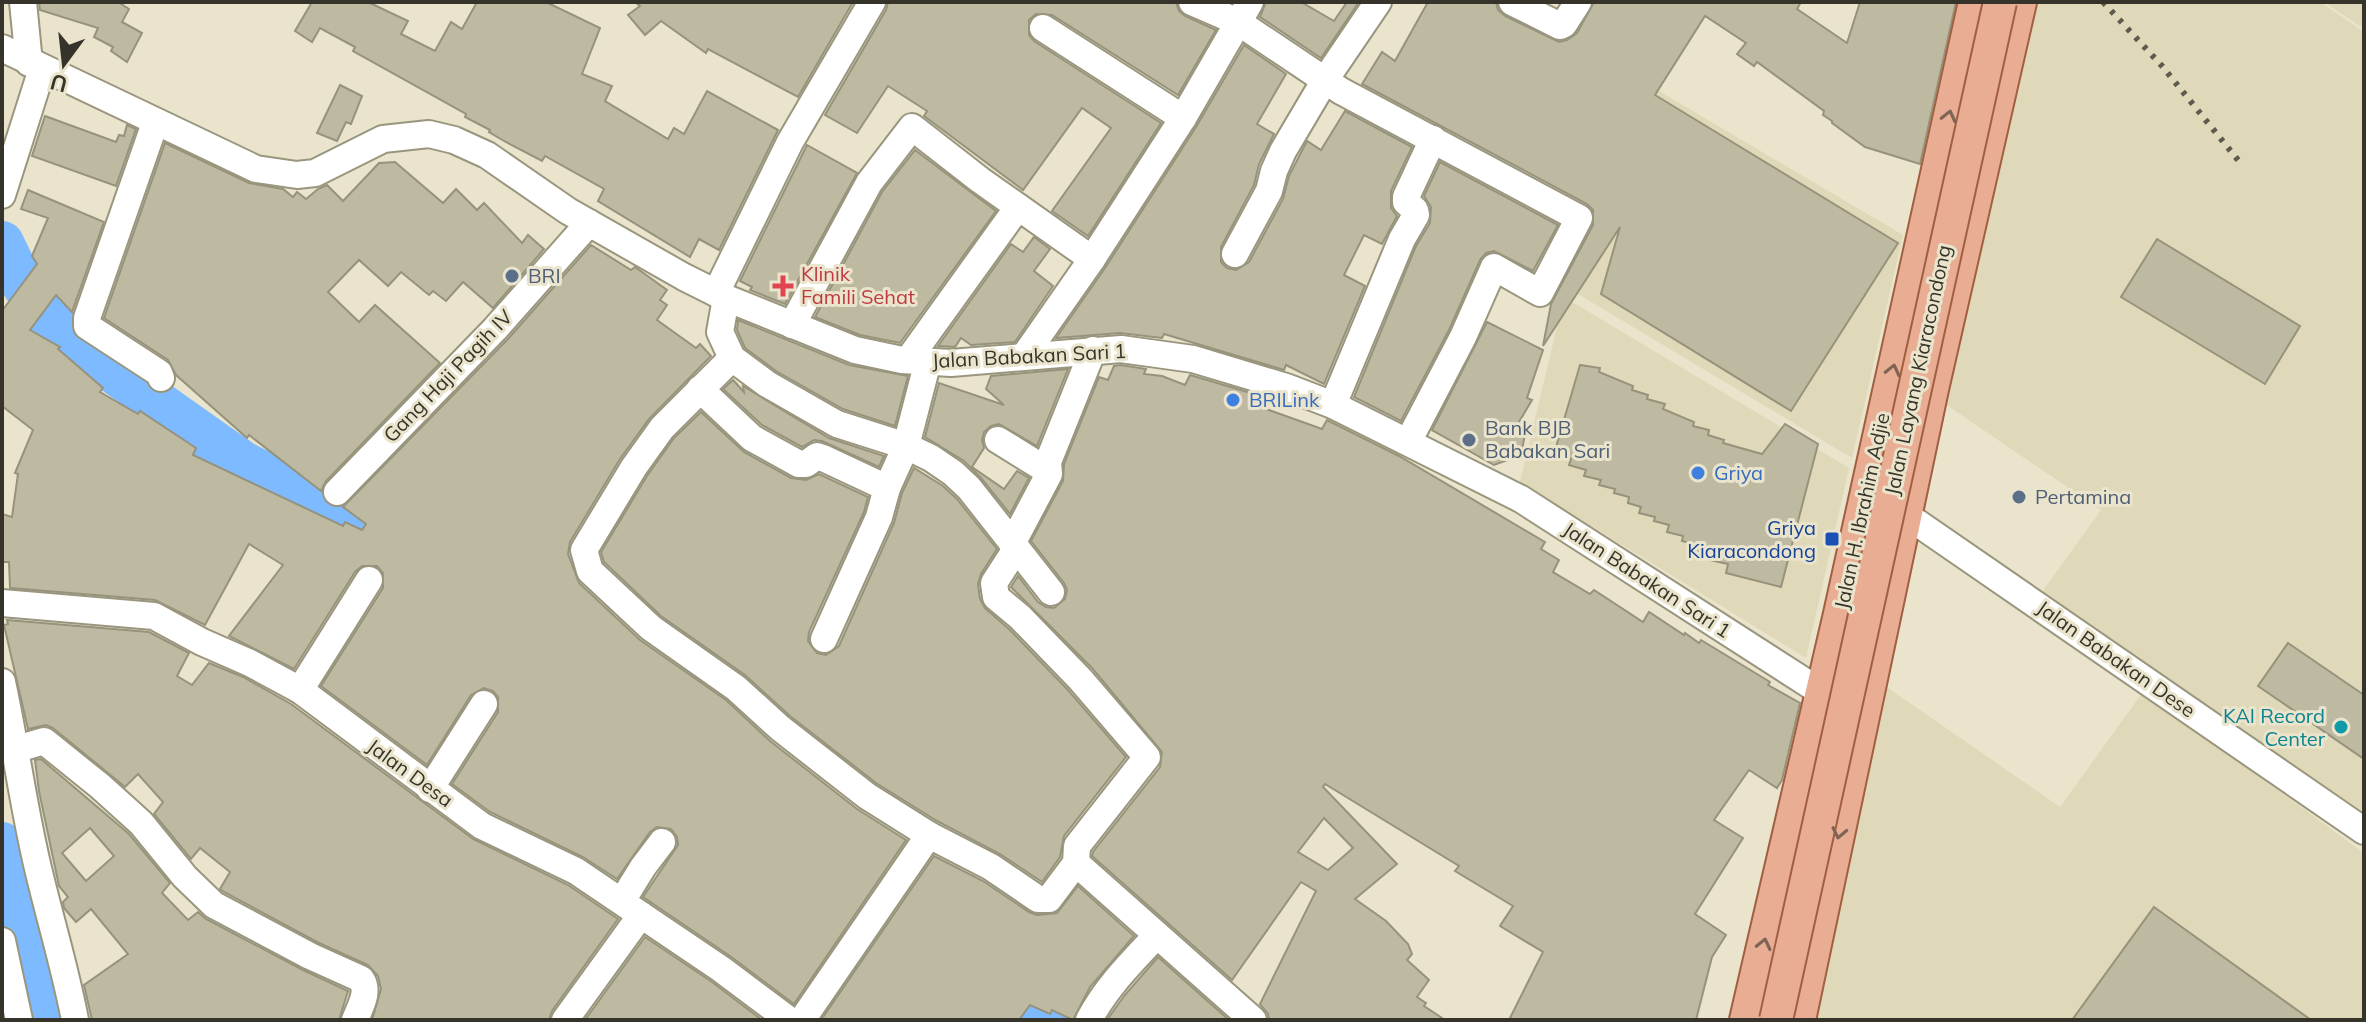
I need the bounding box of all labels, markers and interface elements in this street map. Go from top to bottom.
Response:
north arrow [24,24,104,104]
text: U [47,68,70,99]
one-way arrow [1940,110,1957,124]
street label: Jalan Layang Kiaracondong [1879,243,1956,497]
place label: Klinik Famili Sehat [801,261,915,309]
place label: BRI [528,263,561,288]
marker: BRI [503,267,521,285]
marker: Klinik Famili Sehat [772,275,794,297]
street label: Gang Haji Pagih IV [378,304,517,447]
street label: Jalan Babakan Sari 1 [931,338,1127,373]
one-way arrow [1884,364,1901,378]
place label: BRILink [1249,387,1320,412]
marker: BRILink [1224,391,1242,409]
street label: Jalan H. Ibrahim Adjie [1828,410,1895,611]
place label: Bank BJB Babakan Sari [1485,415,1610,463]
marker: Bank BJB Babakan Sari [1460,431,1478,449]
place label: Griya [1714,460,1763,485]
marker: Griya [1689,464,1707,482]
place label: Pertamina [2035,484,2131,509]
marker: Pertamina [2010,488,2028,506]
place label: Griya Kiaracondong [1687,515,1816,563]
street label: Jalan Babakan Sari 1 [1559,516,1736,643]
marker: Griya Kiaracondong [1823,530,1841,548]
street label: Jalan Babakan Dese [2032,595,2200,723]
place label: KAI Record Center [2223,703,2326,751]
marker: KAI Record Center [2332,718,2350,736]
street label: Jalan Desa [362,733,458,812]
one-way arrow [1831,826,1848,840]
one-way arrow [1754,938,1771,951]

